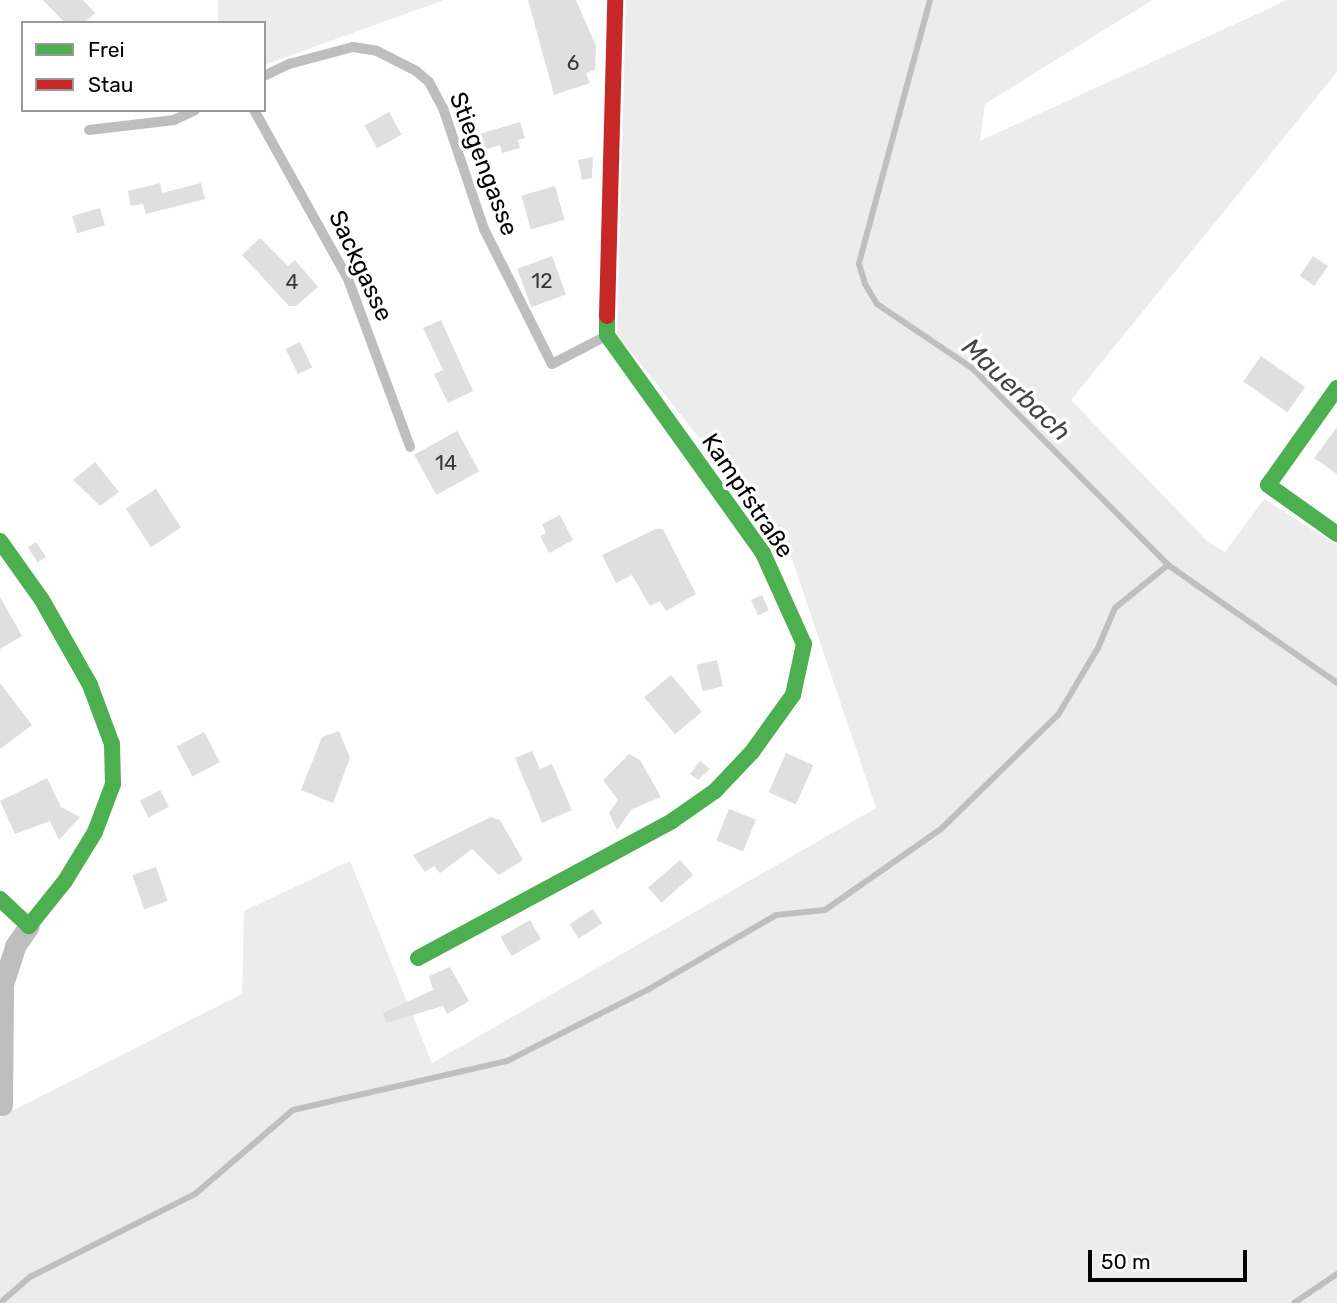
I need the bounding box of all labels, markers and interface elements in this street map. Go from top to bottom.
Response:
legend [21,21,266,112]
text: Frei [88,37,125,62]
house number: 6 [567,50,579,76]
text: Stau [88,72,134,97]
street label: Stiegengasse [442,88,524,240]
street label: Sackgasse [322,206,398,326]
house number: 12 [531,268,553,294]
house number: 4 [285,269,299,295]
water label: Mauerbach [955,332,1077,448]
street label: Kampfstraße [695,428,799,564]
house number: 14 [435,450,457,476]
scale bar [1092,1236,1251,1280]
text: 50 m [1101,1249,1151,1274]

